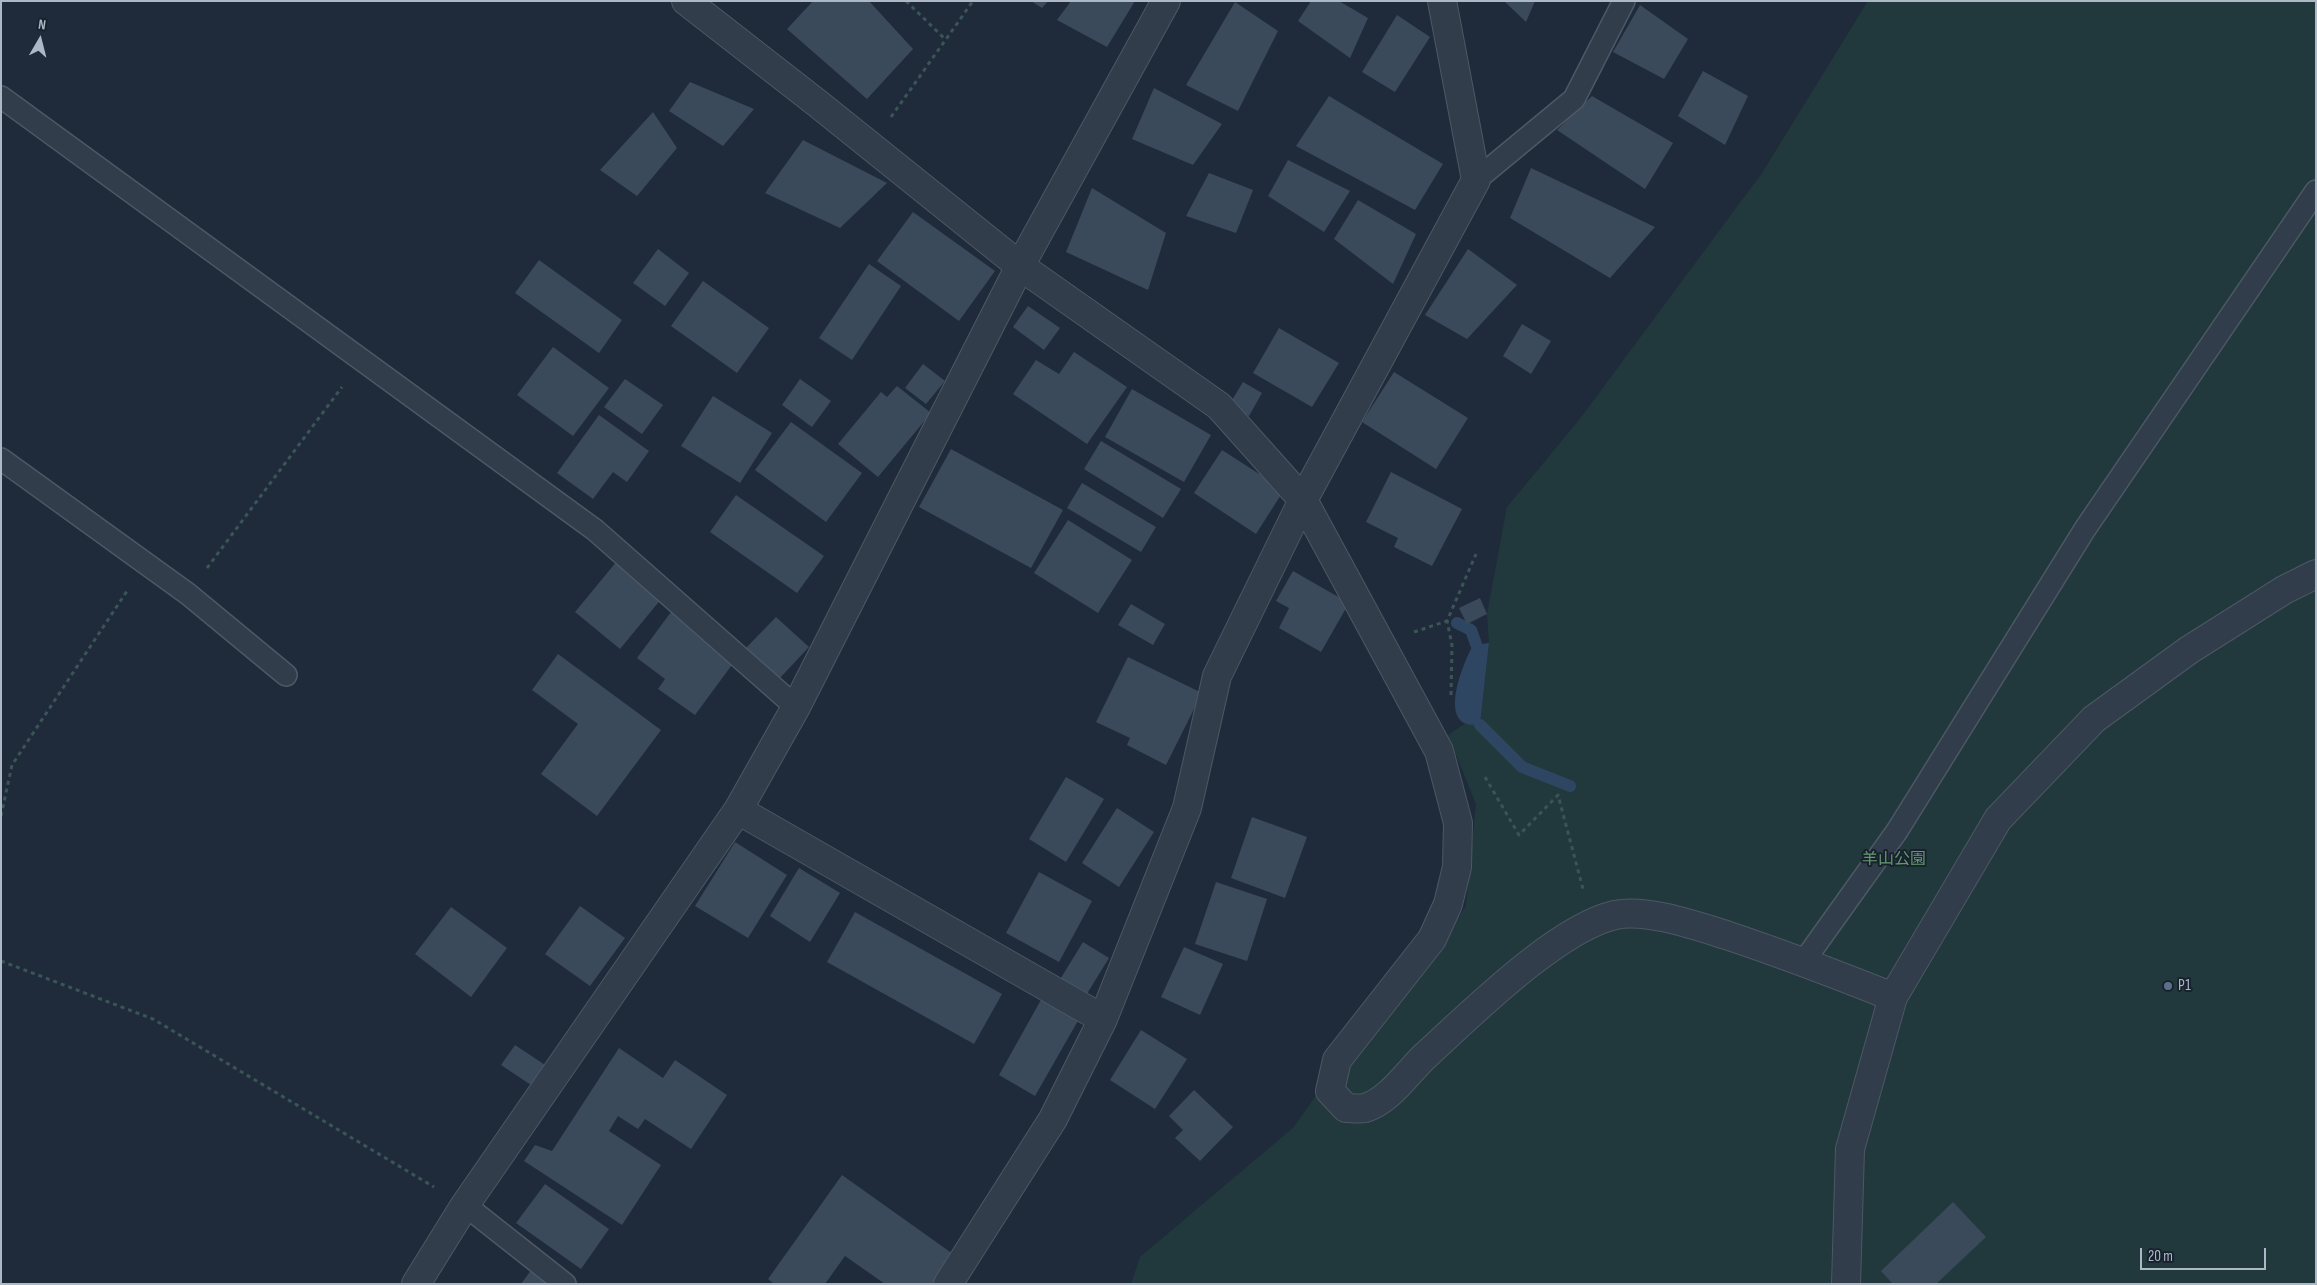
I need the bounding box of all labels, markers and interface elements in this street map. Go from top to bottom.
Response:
north arrow [15,15,65,65]
text: N [37,16,47,34]
park label: 羊山公園 [1862,850,1926,870]
place label: P1 [2178,976,2191,996]
marker: P1 [2162,980,2174,992]
scale bar [2142,1238,2268,1270]
text: 20 m [2148,1247,2173,1266]

